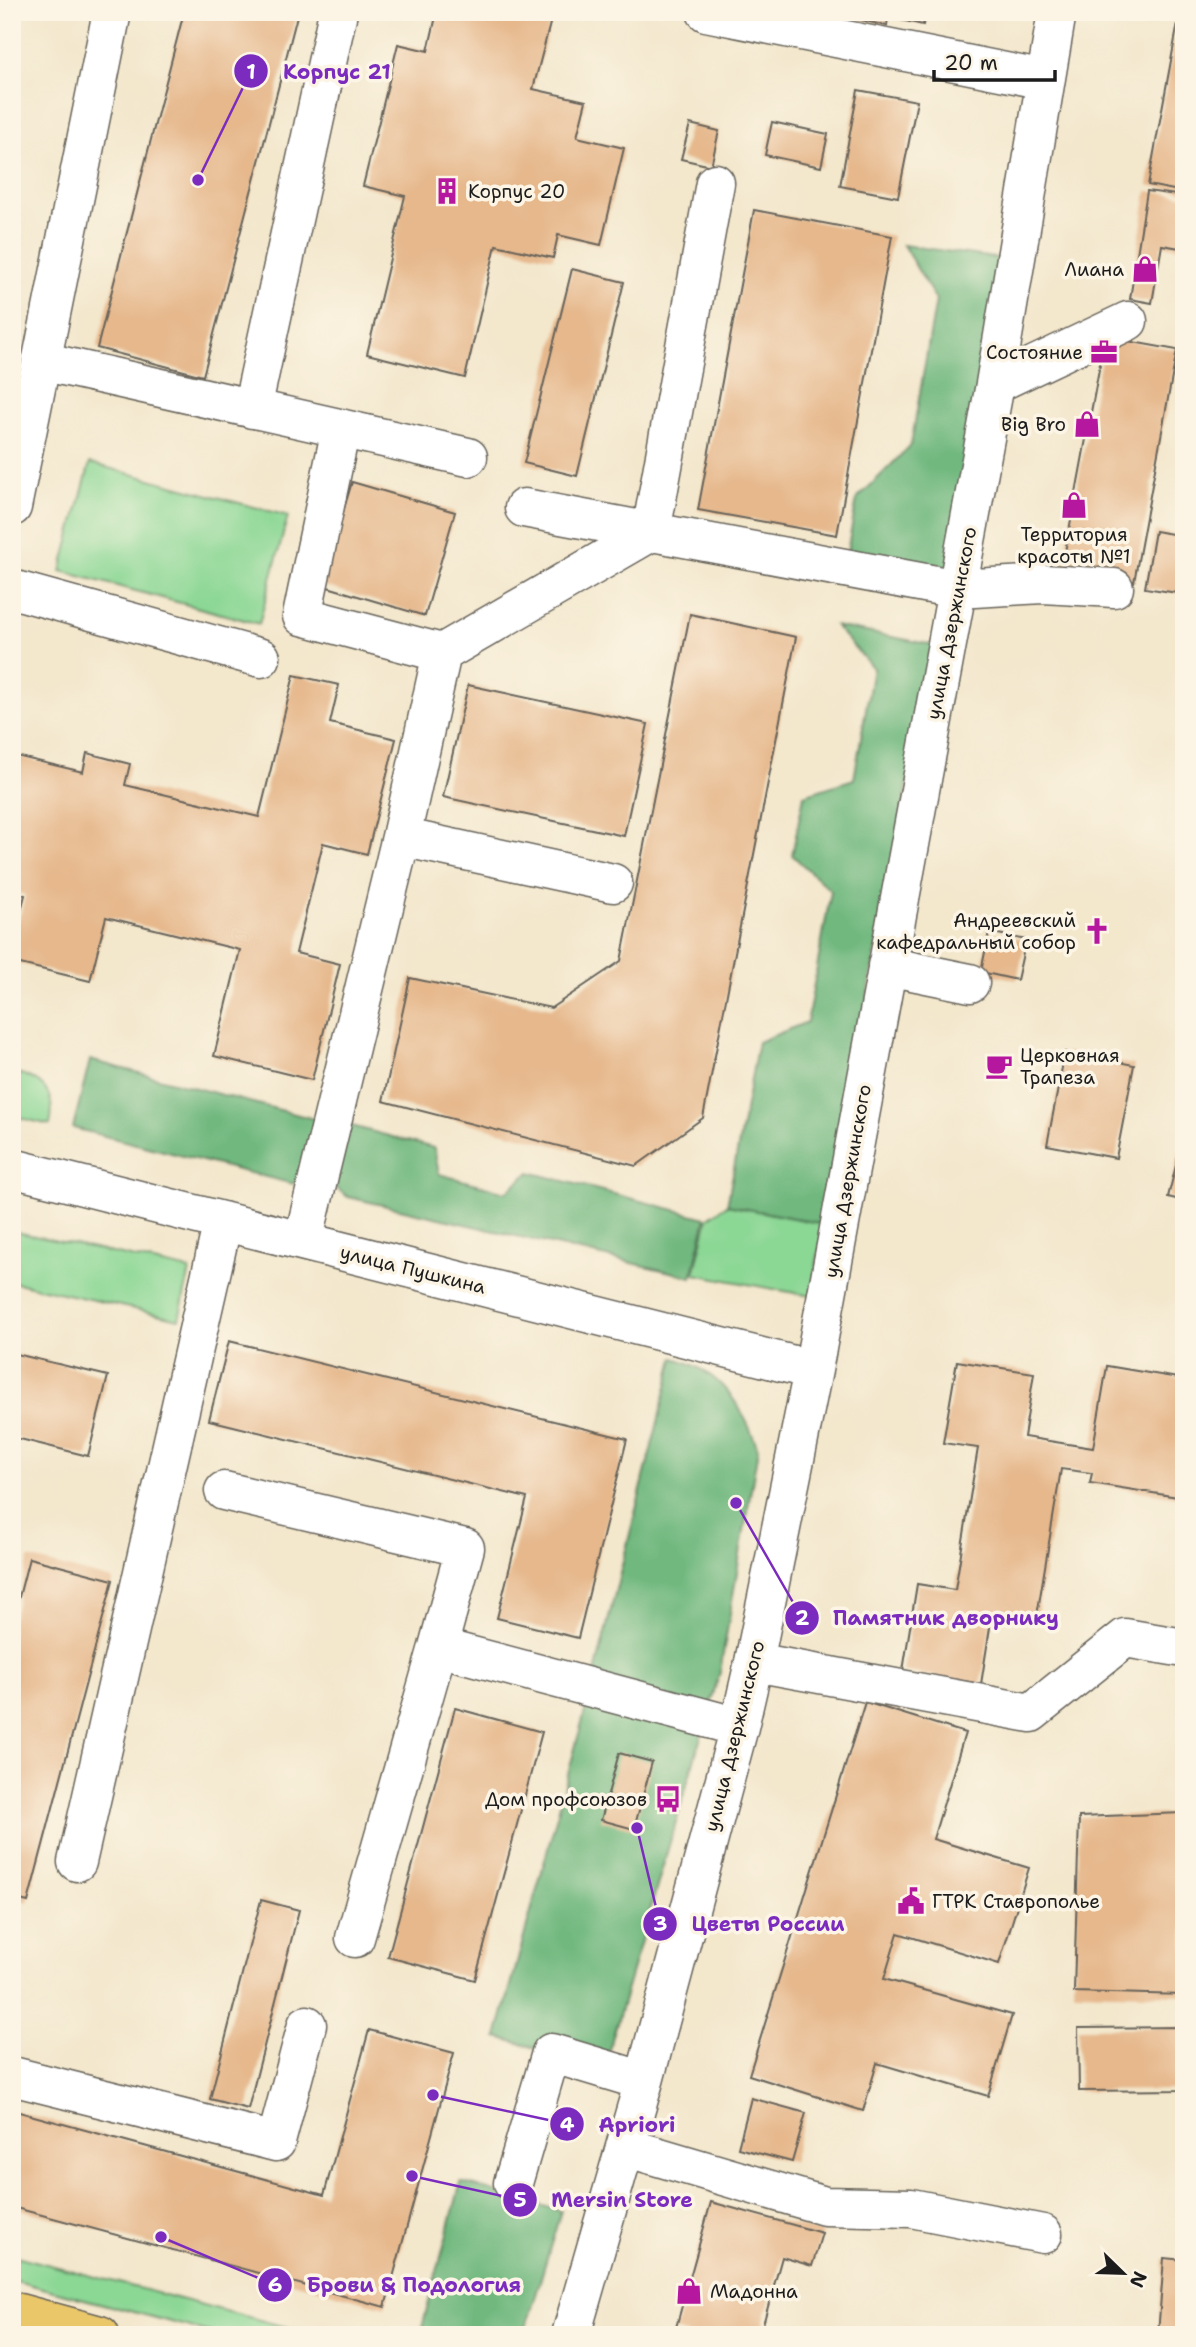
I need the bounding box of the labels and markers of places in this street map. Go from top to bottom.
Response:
callout: Корпус 21 [234,50,405,92]
building icon: Корпус 20 [432,176,462,206]
place label: Корпус 20 [468,179,565,204]
shop icon: Лиана [1130,254,1160,284]
place label: Лиана [1065,257,1124,282]
office icon: Состояние [1089,337,1119,367]
place label: Состояние [986,340,1083,365]
shop icon: Big Bro [1072,409,1102,439]
place label: Big Bro [1001,412,1066,437]
shop icon: Территория красоты №1 [1059,490,1089,520]
place label: Территория красоты №1 [1017,522,1131,569]
place label: Андреевский кафедральный собор [876,908,1076,955]
church icon: Андреевский кафедральный собор [1082,916,1112,946]
place label: Церковная Трапеза [1020,1043,1120,1090]
cafe icon: Церковная Трапеза [984,1051,1014,1081]
callout: Памятник дворнику [784,1597,1073,1639]
bus stop icon: Дом профсоюзов [653,1784,683,1814]
place label: Дом профсоюзов [485,1787,647,1812]
public building icon: ГТРК Ставрополье [896,1886,926,1916]
place label: ГТРК Ставрополье [932,1889,1100,1914]
callout: Цветы России [643,1903,859,1945]
callout: Apriori [549,2103,690,2145]
callout: Mersin Store [503,2179,707,2221]
callout: Брови & Подология [258,2264,535,2306]
shop icon: Мадонна [674,2276,704,2306]
place label: Мадонна [710,2279,798,2304]

